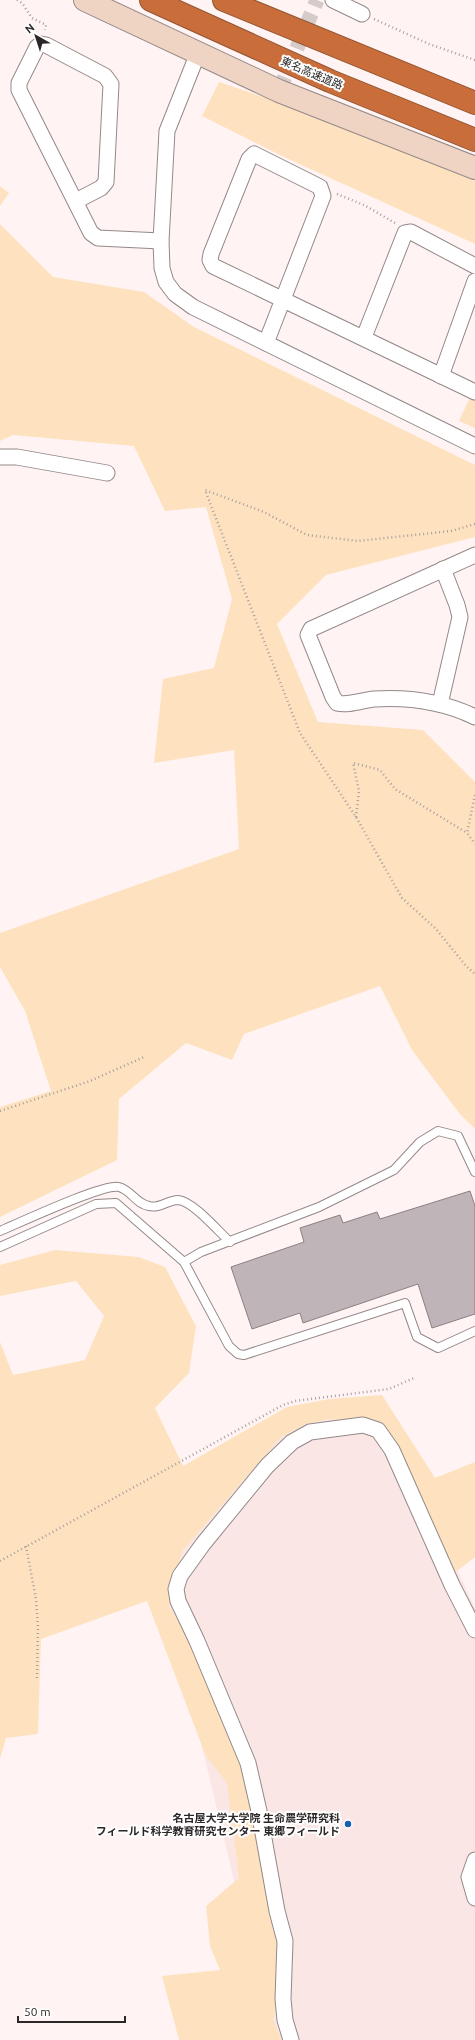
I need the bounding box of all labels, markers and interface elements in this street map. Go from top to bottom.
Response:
north arrow [16,16,56,56]
text: N [23,21,37,35]
street label: 東名高速道路 [279,55,345,91]
place label: 名古屋大学大学院 生命農学研究科 フィールド科学教育研究センター 東郷フィールド [96,1812,340,1837]
marker: 名古屋大学大学院 生命農学研究科 フィールド科学教育研究センター 東郷フィールド [343,1819,353,1829]
scale bar [18,1998,125,2024]
text: 50 m [24,2005,51,2018]

